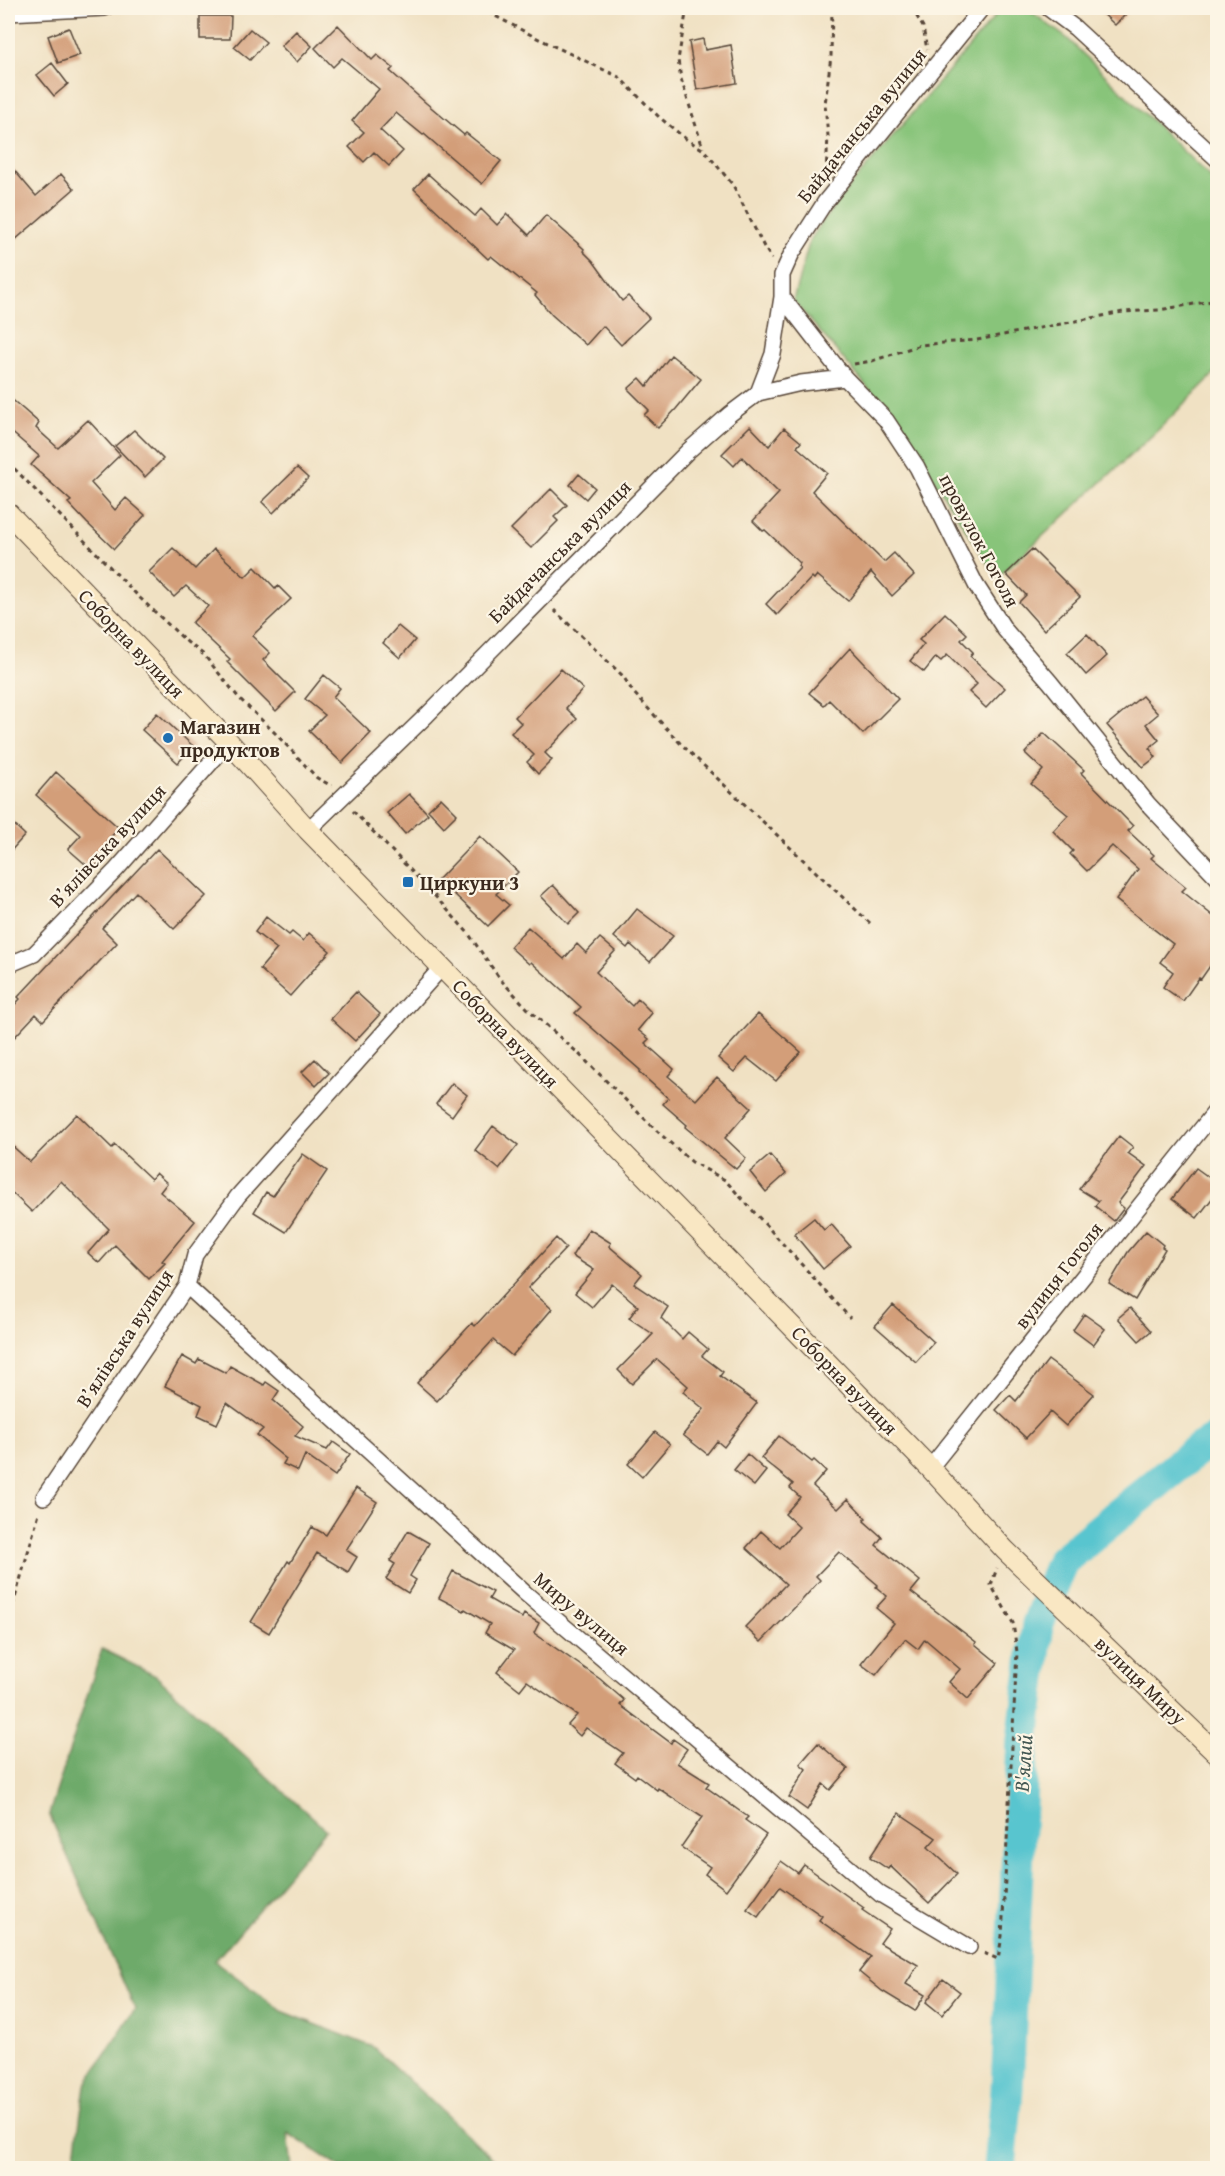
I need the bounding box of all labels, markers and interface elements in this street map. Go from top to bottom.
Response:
street label: Байдачанська вулиця [789,41,933,209]
street label: провулок Гоголя [932,468,1028,612]
street label: Байдачанська вулиця [481,473,637,629]
street label: Соборна вулиця [72,582,192,704]
place label: Магазин продуктов [180,712,280,764]
marker: Магазин продуктов [161,731,175,745]
street label: В’ялівська вулиця [42,777,172,913]
place label: Циркуни 3 [420,868,519,897]
marker: Циркуни 3 [401,875,415,889]
street label: Соборна вулиця [446,972,566,1094]
street label: вулиця Гоголя [1007,1215,1109,1335]
street label: В’ялівська вулиця [68,1263,180,1413]
street label: Соборна вулиця [785,1319,905,1441]
street label: Миру вулиця [528,1564,636,1662]
street label: вулиця Миру [1089,1629,1193,1731]
water label: В'ялий [1005,1733,1040,1794]

